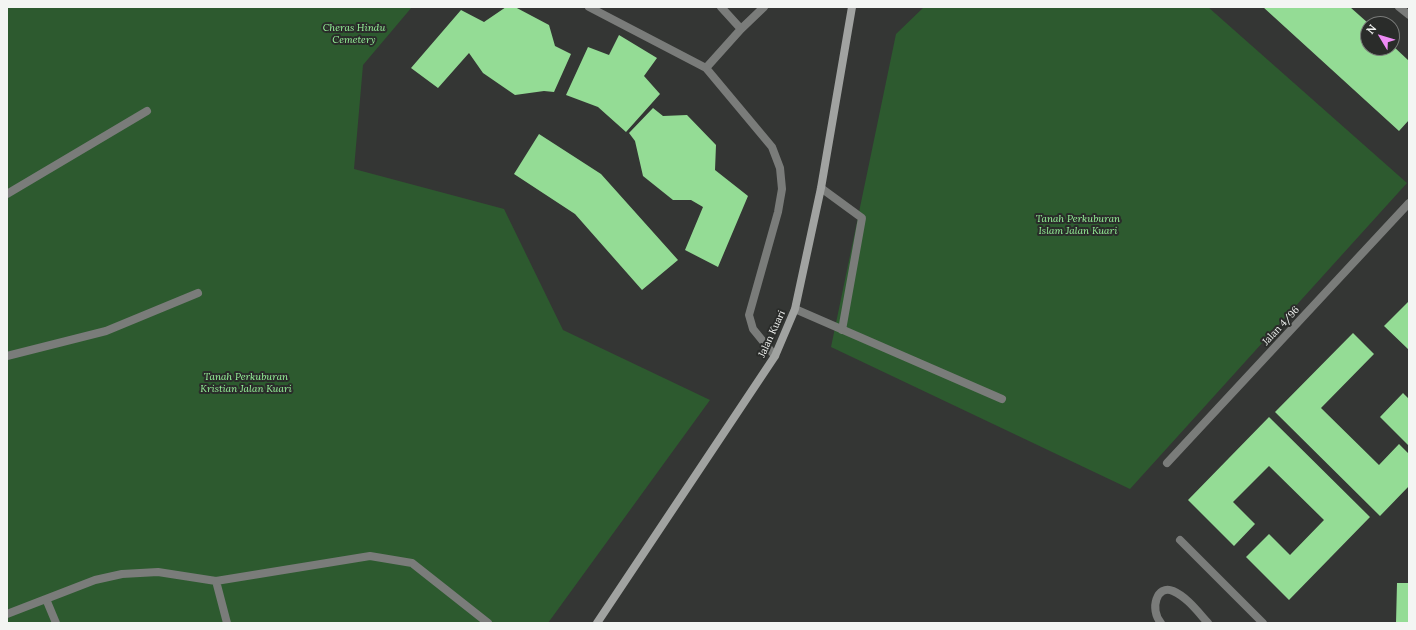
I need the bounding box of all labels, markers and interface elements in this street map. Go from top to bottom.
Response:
north arrow [1360,16,1400,56]
park label: Cheras Hindu Cemetery [323,22,385,46]
text: N [1363,22,1379,37]
park label: Tanah Perkuburan Islam Jalan Kuari [1036,213,1120,236]
street label: Jalan 4/96 [1260,304,1302,348]
street label: Jalan Kuari [756,309,788,359]
park label: Tanah Perkuburan Kristian Jalan Kuari [200,371,292,394]

